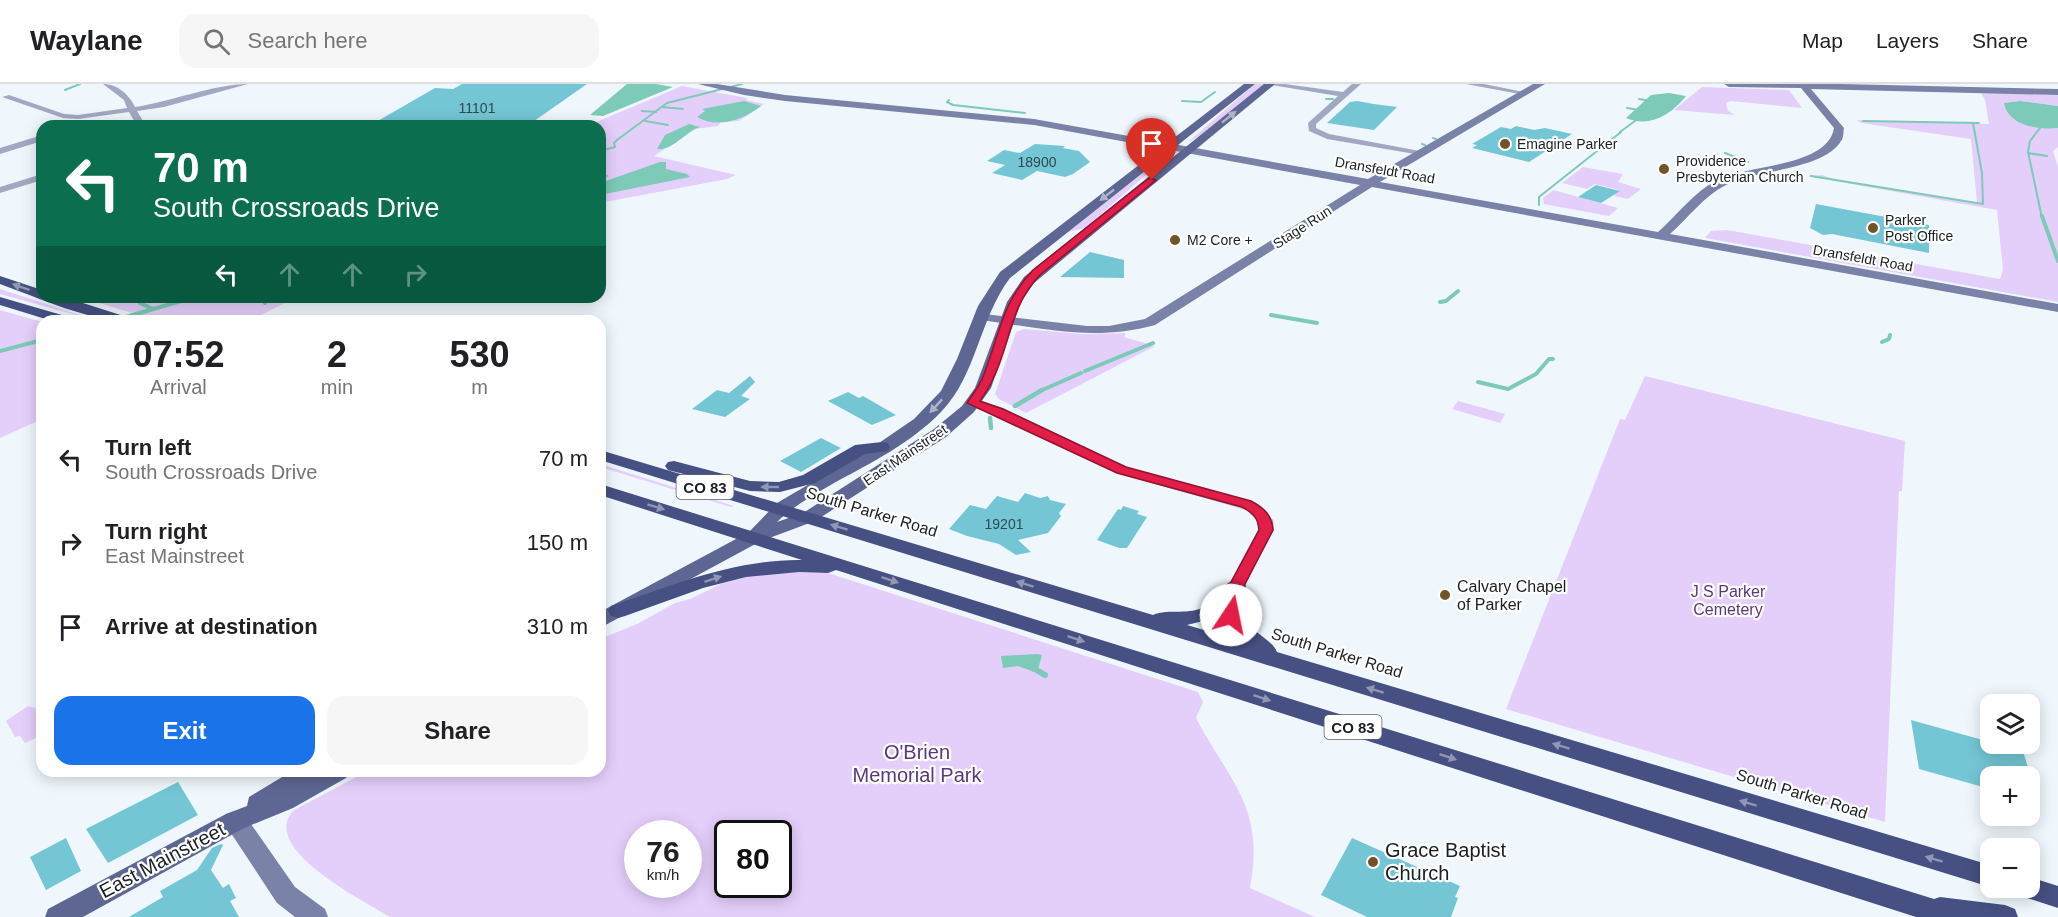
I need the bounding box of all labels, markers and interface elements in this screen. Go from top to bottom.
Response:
search box [179,14,599,68]
text: Waylane [30,25,143,56]
icon: search [200,25,233,58]
text: Search here [248,28,367,53]
text: Map [1802,29,1843,52]
text: Layers [1876,29,1939,52]
text: Share [1972,29,2028,52]
house number: 11101 [459,100,496,116]
one-way arrow [1222,111,1237,124]
pin [1126,118,1177,180]
icon: arrive [1135,127,1168,160]
place label: Emagine Parker [1517,136,1618,152]
marker: Emagine Parker [1498,137,1512,151]
icon: left [54,144,132,222]
text: 70 m [153,144,249,191]
street label: Dransfeldt Road [1334,153,1436,187]
place label: Providence Presbyterian Church [1676,153,1804,185]
house number: 18900 [1018,154,1057,170]
marker: Providence Presbyterian Church [1657,162,1671,176]
one-way arrow [1099,189,1115,201]
text: South Crossroads Drive [153,193,440,223]
street label: Stage Run [1270,202,1334,252]
place label: Parker Post Office [1885,212,1953,244]
marker: Parker Post Office [1866,221,1880,235]
place label: M2 Core + [1187,232,1253,248]
marker: M2 Core + [1168,233,1182,247]
street label: Dransfeldt Road [1812,241,1914,275]
icon: left [210,258,243,291]
icon: ahead [273,258,306,291]
icon: ahead [336,258,369,291]
icon: right [399,258,432,291]
one-way arrow [12,282,30,292]
text: 07:52 [132,334,224,375]
text: 2 [327,334,347,375]
text: 530 [449,334,510,375]
text: Arrival [150,376,207,398]
text: min [321,376,353,398]
text: m [471,376,488,398]
one-way arrow [930,399,944,413]
street label: East Mainstreet [860,421,950,489]
text: Turn left [105,435,191,460]
icon: left [54,443,87,476]
text: 70 m [539,446,588,471]
text: South Crossroads Drive [105,461,317,483]
road number: CO 83 [676,475,734,499]
one-way arrow [760,482,779,492]
street label: South Parker Road [804,484,940,540]
one-way arrow [647,503,665,512]
house number: 19201 [985,516,1024,532]
text: Turn right [105,519,207,544]
one-way arrow [830,522,848,531]
icon: right [54,527,87,560]
text: 150 m [527,530,588,555]
text: East Mainstreet [105,545,244,567]
one-way arrow [704,574,722,583]
one-way arrow [881,575,899,585]
place label: Calvary Chapel of Parker [1457,578,1566,613]
one-way arrow [1016,579,1034,588]
position arrow [1199,583,1263,647]
park label: J S Parker Cemetery [1691,583,1766,618]
marker: Calvary Chapel of Parker [1438,588,1452,602]
icon: arrive [54,611,87,644]
text: Arrive at destination [105,614,318,639]
text: 310 m [527,614,588,639]
street label: South Parker Road [1269,625,1405,681]
one-way arrow [1067,635,1085,644]
one-way arrow [1366,684,1384,694]
one-way arrow [1253,694,1271,703]
map controls [1980,694,2040,898]
button: layers [1980,694,2040,754]
button: Exit [54,696,315,765]
button: Share [327,696,588,765]
road number: CO 83 [1324,715,1382,739]
park label: O'Brien Memorial Park [853,741,982,786]
one-way arrow [1552,741,1570,750]
one-way arrow [1439,753,1457,762]
street label: South Parker Road [1734,766,1870,822]
button: + [1980,766,2040,826]
one-way arrow [1739,798,1757,807]
street label: East Mainstreet [95,817,229,902]
speed limit sign: 80 [714,820,792,898]
text: 76 [646,835,680,868]
button: − [1980,838,2040,898]
place label: Grace Baptist Church [1385,839,1507,884]
one-way arrow [1925,854,1943,863]
marker: Grace Baptist Church [1366,855,1380,869]
text: km/h [647,866,679,883]

